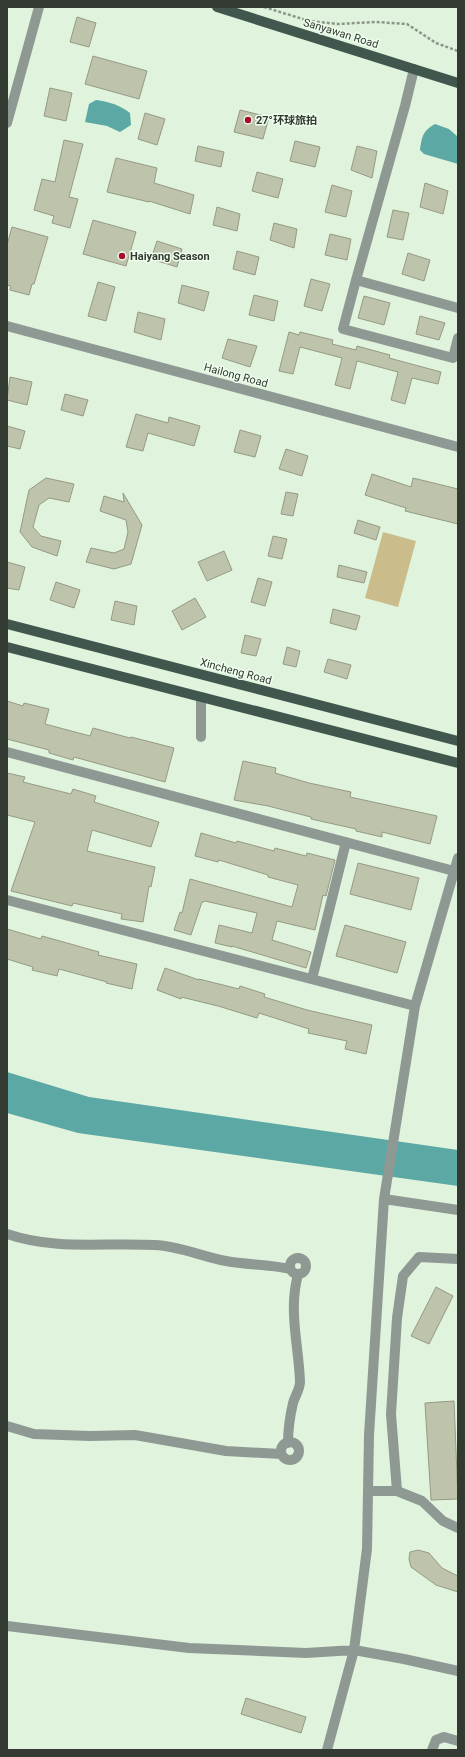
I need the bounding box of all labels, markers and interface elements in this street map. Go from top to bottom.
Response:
street label: Sanyawan Road [302,16,380,51]
place label: 27°环球旅拍 [256,114,317,127]
marker: 27°环球旅拍 [243,115,253,125]
place label: Haiyang Season [130,250,210,263]
marker: Haiyang Season [117,251,127,261]
street label: Hailong Road [202,361,269,390]
street label: Xincheng Road [199,656,273,687]

